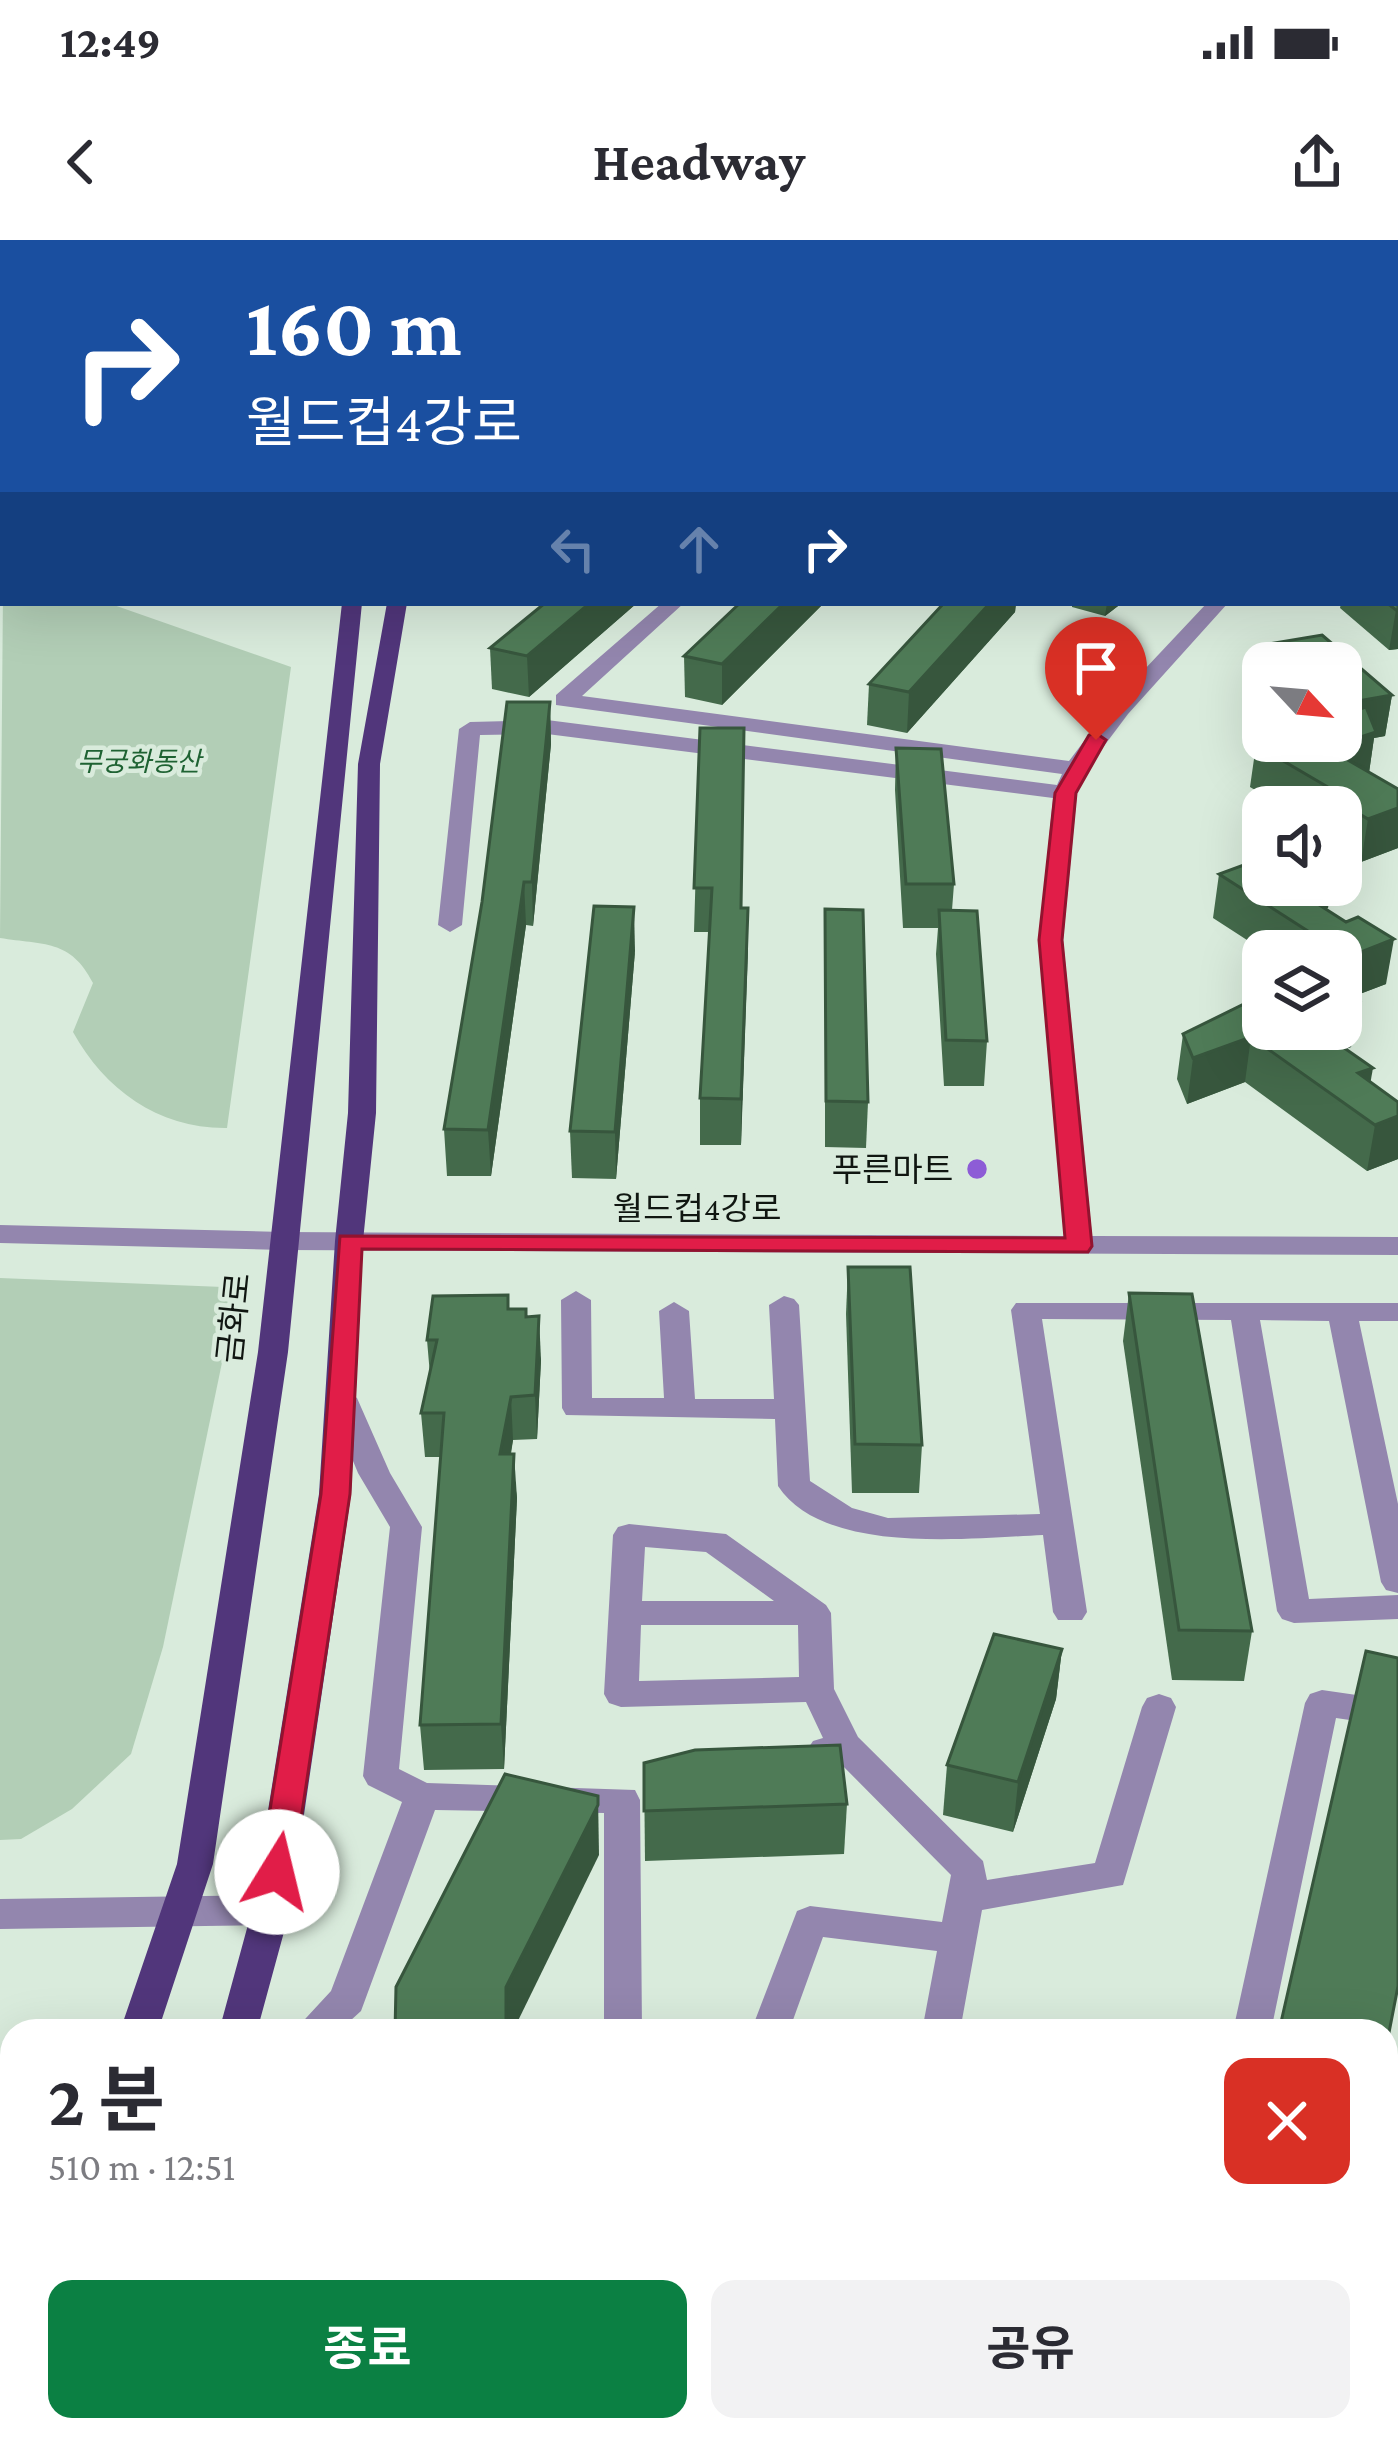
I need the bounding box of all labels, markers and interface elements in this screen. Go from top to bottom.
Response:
text: 12:49 [60,17,161,67]
icon: back [48,129,114,195]
icon: share [1284,129,1350,195]
text: Headway [593,132,805,192]
text: 160 m [246,280,462,373]
icon: right [48,288,204,444]
text: 월드컵4강로 [246,393,522,453]
icon: left [540,516,606,582]
icon: ahead [666,516,732,582]
icon: right [792,516,858,582]
pin [1045,617,1147,740]
icon: arrive [1063,635,1129,701]
north arrow [1242,642,1362,762]
map controls [1242,642,1362,1050]
park label: 무궁화동산 [77,747,204,777]
button: sound [1242,786,1362,906]
button: layers [1242,930,1362,1050]
place label: 푸른마트 [832,1151,953,1188]
marker: 푸른마트 [964,1156,990,1182]
street label: 월드컵4강로 [613,1190,781,1227]
street label: 금화로 [210,1271,257,1365]
position arrow [214,1809,340,1935]
button: close [1224,2058,1350,2184]
text: 2 분 [48,2060,165,2140]
text: 510 m · 12:51 [48,2145,235,2188]
button: 종료 [48,2280,687,2418]
button: 공유 [711,2280,1350,2418]

